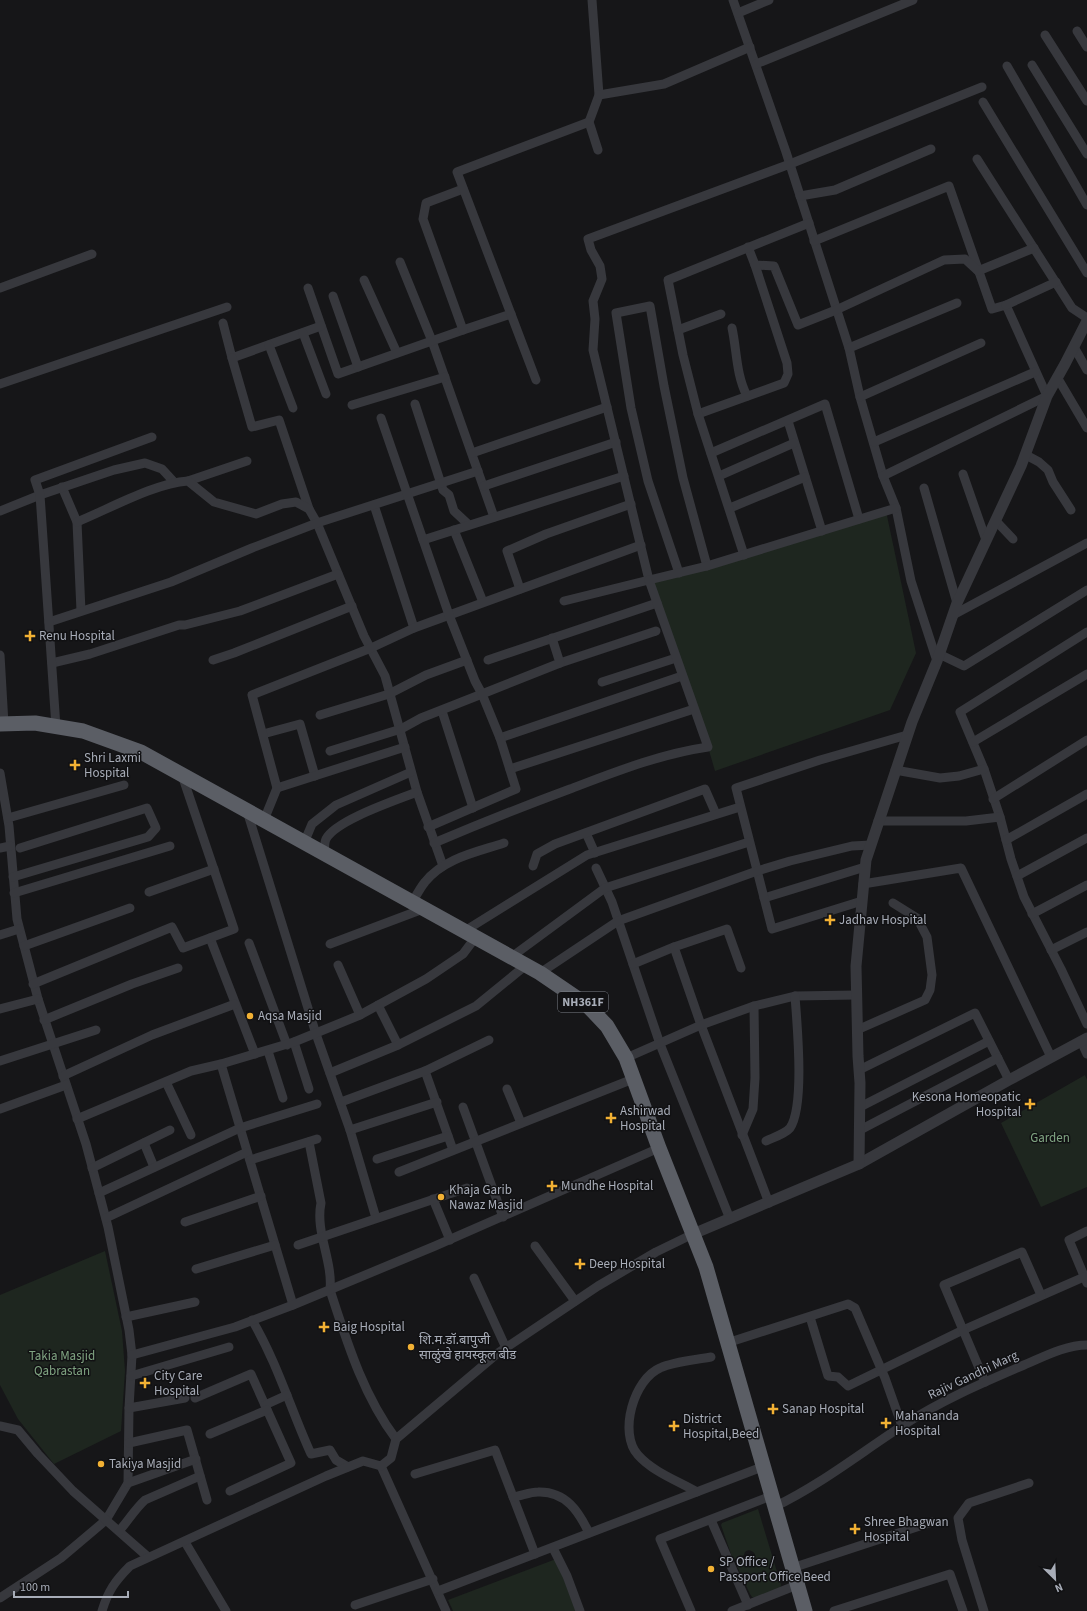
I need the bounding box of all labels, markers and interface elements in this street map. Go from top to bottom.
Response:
place label: Renu Hospital [39,627,115,645]
marker: Renu Hospital [24,630,36,642]
place label: Shri Laxmi Hospital [84,749,141,782]
marker: Shri Laxmi Hospital [69,759,81,771]
place label: Jadhav Hospital [839,911,927,929]
marker: Jadhav Hospital [824,914,836,926]
road number: NH361F [558,992,608,1012]
place label: Aqsa Masjid [258,1007,322,1025]
marker: Aqsa Masjid [245,1011,255,1021]
place label: Kesona Homeopatic Hospital [912,1088,1021,1121]
marker: Kesona Homeopatic Hospital [1024,1098,1036,1110]
place label: Ashirwad Hospital [620,1102,671,1135]
marker: Ashirwad Hospital [605,1112,617,1124]
park label: Garden [1030,1129,1070,1147]
place label: Mundhe Hospital [561,1177,653,1195]
marker: Mundhe Hospital [546,1180,558,1192]
place label: Khaja Garib Nawaz Masjid [449,1181,523,1214]
marker: Khaja Garib Nawaz Masjid [436,1192,446,1202]
place label: Deep Hospital [589,1255,665,1273]
marker: Deep Hospital [574,1258,586,1270]
place label: Baig Hospital [333,1318,405,1336]
marker: Baig Hospital [318,1321,330,1333]
place label: शि.म.डॉ.बापुजी साळुंखे हायस्कूल बीड [419,1331,517,1364]
marker: शि.म.डॉ.बापुजी साळुंखे हायस्कूल बीड [406,1342,416,1352]
street label: Rajiv Gandhi Marg [925,1346,1021,1404]
park label: Takia Masjid Qabrastan [29,1347,95,1380]
place label: City Care Hospital [154,1367,203,1400]
marker: City Care Hospital [139,1377,151,1389]
place label: Sanap Hospital [782,1400,864,1418]
marker: Sanap Hospital [767,1403,779,1415]
place label: Mahananda Hospital [895,1407,959,1440]
place label: District Hospital,Beed [683,1410,759,1443]
marker: Mahananda Hospital [880,1417,892,1429]
marker: District Hospital,Beed [668,1420,680,1432]
place label: Takiya Masjid [109,1455,181,1473]
marker: Takiya Masjid [96,1459,106,1469]
place label: Shree Bhagwan Hospital [864,1513,949,1546]
marker: Shree Bhagwan Hospital [849,1523,861,1535]
place label: SP Office / Passport Office Beed [719,1553,831,1586]
north arrow [1035,1559,1075,1599]
marker: SP Office / Passport Office Beed [706,1564,716,1574]
scale bar [14,1573,128,1599]
text: 100 m [20,1579,50,1596]
text: N [1052,1579,1065,1596]

